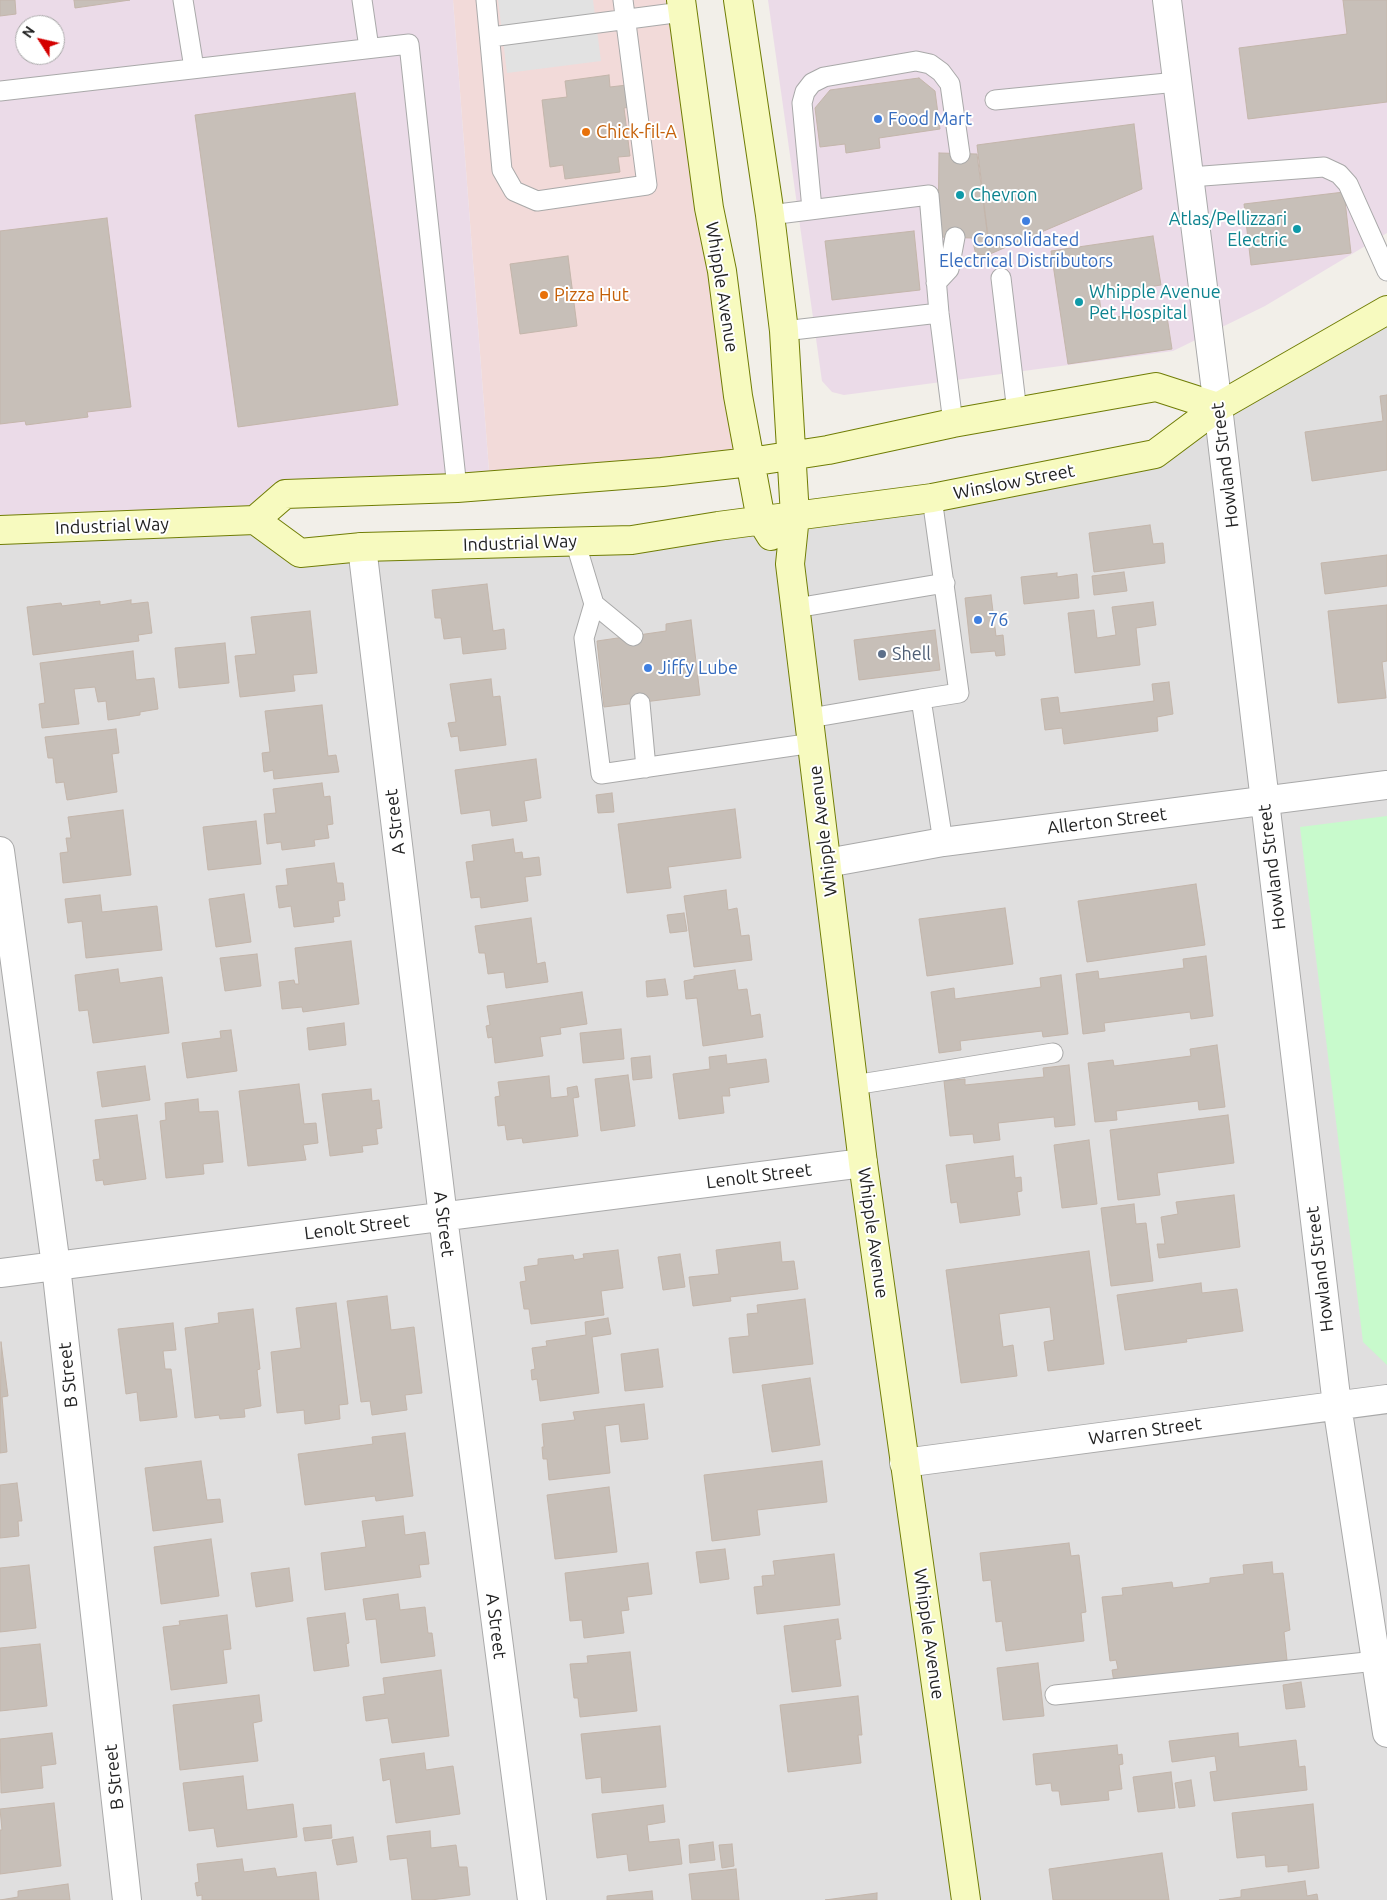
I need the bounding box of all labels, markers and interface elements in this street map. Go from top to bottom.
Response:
north arrow [15,15,65,65]
text: N [19,23,38,41]
place label: Food Mart [888,108,972,130]
marker: Food Mart [872,113,884,125]
place label: Chick-fil-A [596,121,677,143]
marker: Chick-fil-A [580,126,592,138]
place label: Chevron [970,184,1038,206]
marker: Chevron [954,189,966,201]
place label: Atlas/Pellizzari Electric [1169,208,1287,250]
marker: Consolidated Electrical Distributors [1020,215,1032,227]
street label: Whipple Avenue [701,220,743,354]
marker: Atlas/Pellizzari Electric [1291,223,1303,235]
place label: Consolidated Electrical Distributors [939,229,1113,272]
place label: Whipple Avenue Pet Hospital [1089,281,1221,324]
place label: Pizza Hut [554,284,629,306]
marker: Pizza Hut [538,289,550,301]
marker: Whipple Avenue Pet Hospital [1073,296,1085,308]
street label: Howland Street [1207,401,1243,529]
street label: Winslow Street [952,460,1076,504]
street label: Industrial Way [55,513,169,539]
street label: Industrial Way [463,530,577,556]
place label: 76 [988,609,1008,631]
marker: 76 [972,614,984,626]
place label: Shell [892,643,931,665]
marker: Shell [876,648,888,660]
place label: Jiffy Lube [658,657,738,679]
marker: Jiffy Lube [642,662,654,674]
street label: Whipple Avenue [804,764,842,898]
street label: A Street [380,788,410,856]
street label: Allerton Street [1046,803,1168,839]
street label: Howland Street [1254,803,1290,931]
street label: Lenolt Street [705,1159,813,1193]
street label: Whipple Avenue [853,1166,893,1300]
street label: A Street [429,1190,459,1258]
street label: Howland Street [1302,1205,1338,1333]
street label: Lenolt Street [303,1210,411,1244]
street label: B Street [54,1341,82,1409]
street label: Warren Street [1087,1412,1203,1450]
street label: Whipple Avenue [909,1567,949,1701]
street label: A Street [481,1592,511,1660]
street label: B Street [100,1743,128,1811]

